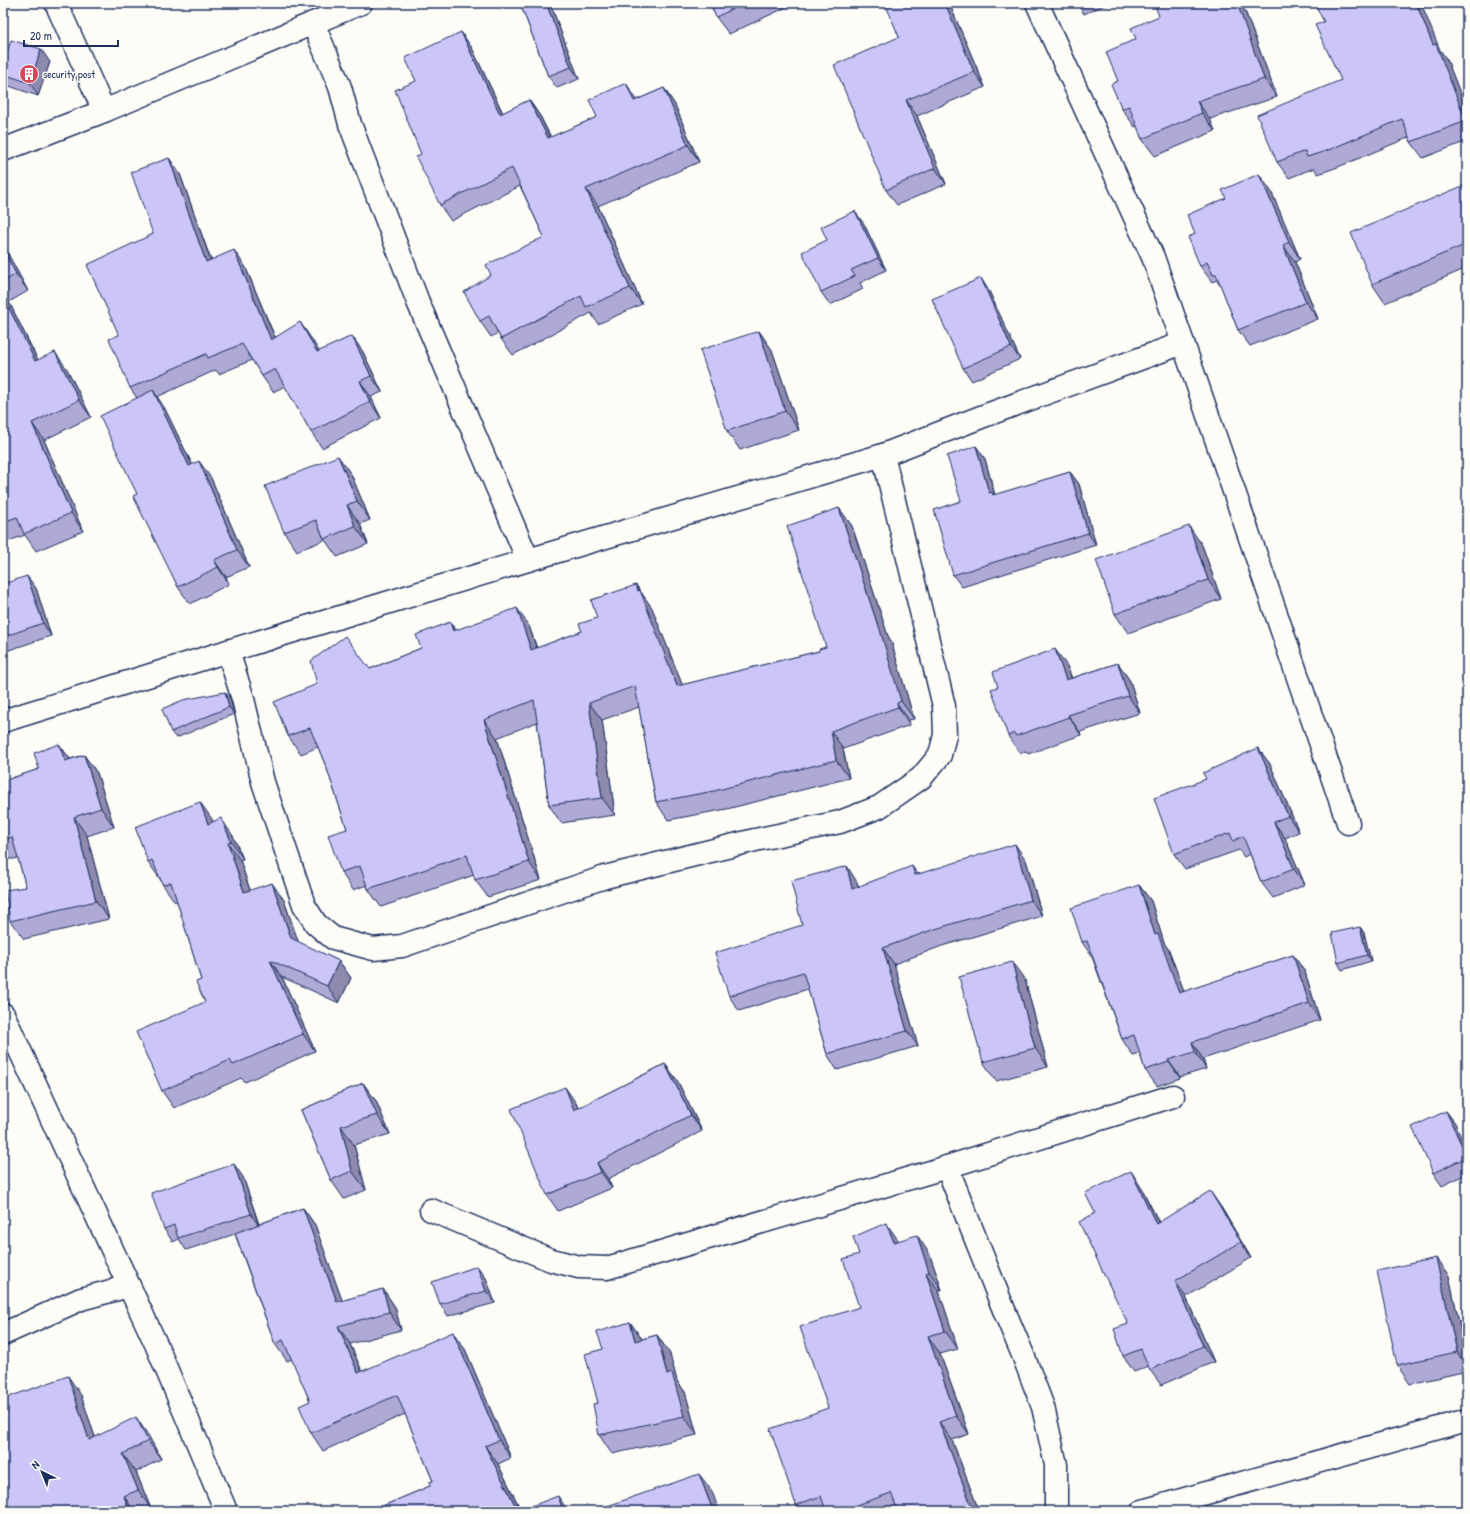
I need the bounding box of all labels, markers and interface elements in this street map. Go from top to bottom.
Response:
scale bar [24,22,118,48]
text: 20 m [30,27,52,44]
building icon: security post [18,63,40,85]
place label: security post [43,67,95,81]
north arrow [22,1452,62,1492]
text: N [28,1457,42,1472]

